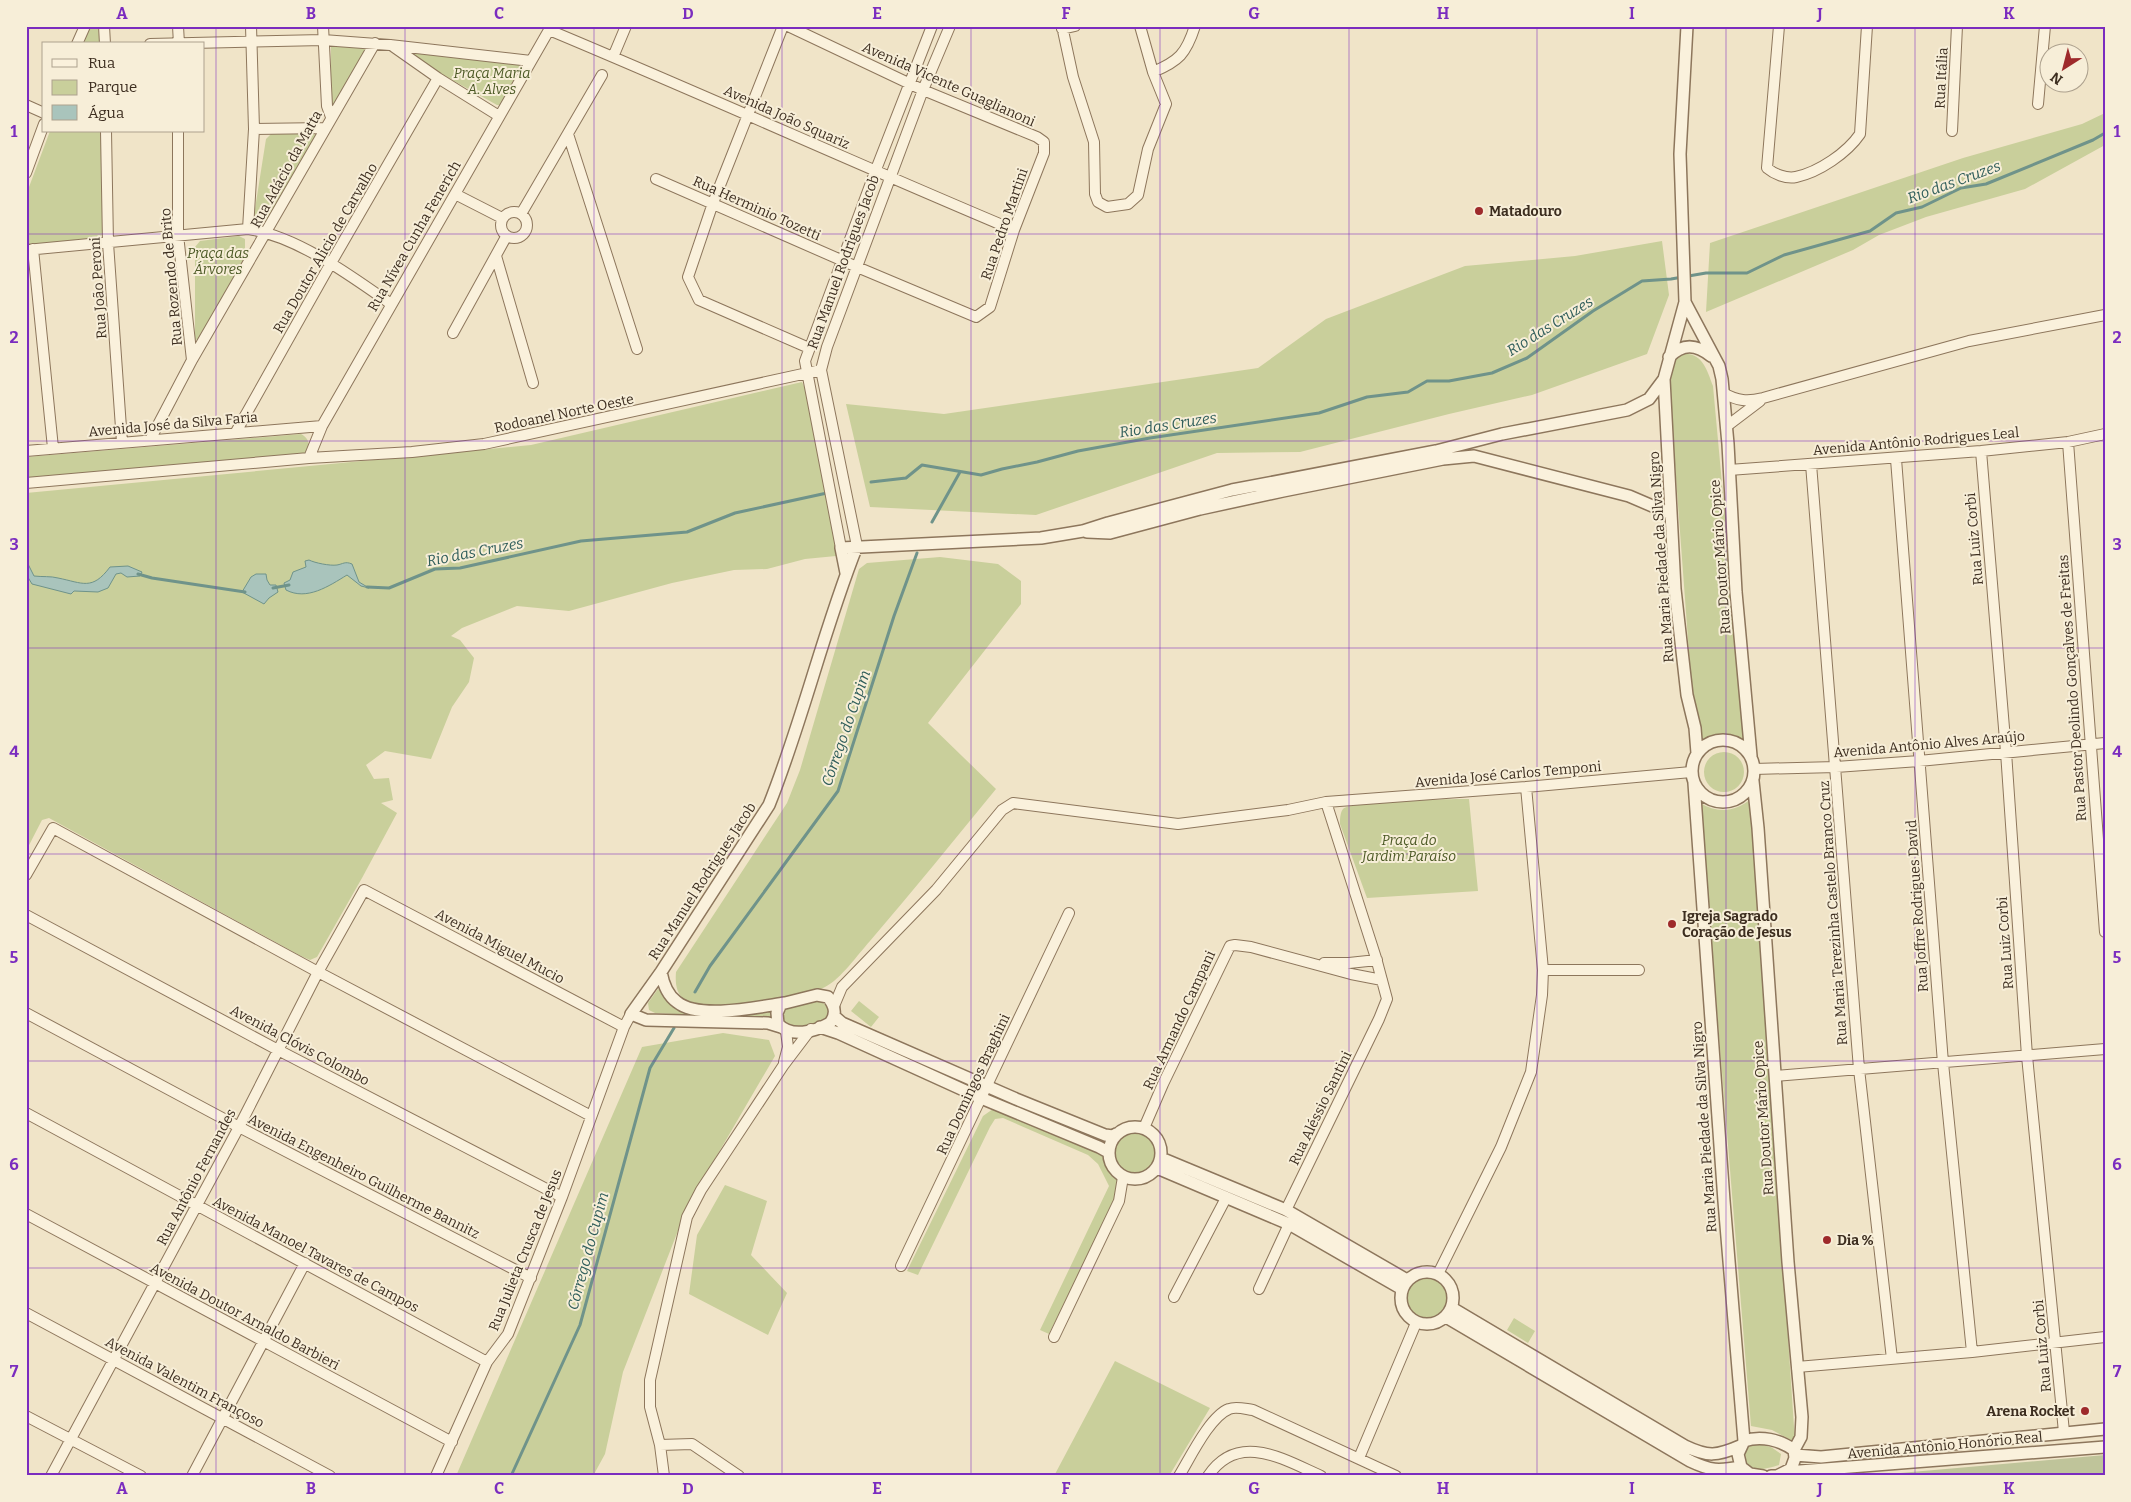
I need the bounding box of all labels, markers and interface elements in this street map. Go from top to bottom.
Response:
text: A [116,4,128,23]
text: B [306,4,316,23]
text: C [494,4,504,23]
text: D [682,4,694,23]
text: E [872,4,882,23]
text: F [1062,4,1071,23]
text: G [1248,4,1260,23]
text: H [1437,4,1450,23]
text: I [1629,4,1635,23]
text: J [1816,4,1823,23]
text: K [2003,4,2015,23]
street label: Avenida Vicente Guaglianoni [860,39,1038,130]
legend [42,42,205,132]
north arrow [2038,42,2088,92]
street label: Rua Itália [1931,47,1952,109]
text: Rua [88,54,115,72]
park label: Praça Maria A. Alves [454,65,531,98]
text: N [2047,68,2066,88]
text: Parque [88,78,137,96]
street label: Avenida João Squariz [721,82,853,153]
text: Água [88,104,124,122]
street label: Rua Adácio da Matta [247,107,326,231]
text: 1 [11,122,18,141]
text: 1 [2114,122,2121,141]
water label: Rio das Cruzes [1905,157,2003,207]
street label: Rua Nívea Cunha Fenerich [364,158,465,314]
street label: Rua Doutor Alicio de Carvalho [270,160,381,336]
street label: Rua Pedro Martini [977,166,1032,282]
street label: Rua Herminio Tozetti [690,173,823,244]
street label: Rua Manuel Rodrigues Jacob [804,173,883,352]
place label: Matadouro [1489,203,1562,220]
marker: Matadouro [1473,205,1485,217]
street label: Rua Rozendo de Brito [157,207,186,346]
street label: Rua João Peroni [86,237,111,339]
park label: Praça das Árvores [187,245,249,278]
water label: Rio das Cruzes [1504,292,1596,360]
text: 2 [9,328,19,347]
text: 2 [2112,328,2122,347]
street label: Rodoanel Norte Oeste [493,390,635,437]
water label: Rio das Cruzes [1118,408,1218,442]
street label: Avenida José da Silva Faria [88,409,259,440]
street label: Avenida Antônio Rodrigues Leal [1812,424,2020,459]
street label: Rua Maria Piedade da Silva Nigro [1646,451,1677,663]
street label: Rua Doutor Mário Opice [1707,479,1734,635]
street label: Rua Luiz Corbi [1962,492,1987,586]
water label: Rio das Cruzes [425,534,525,570]
text: 3 [9,535,19,554]
text: 3 [2112,535,2122,554]
street label: Rua Pastor Deolindo Gonçalves de Freitas [2055,554,2090,822]
water label: Córrego do Cupim [818,668,874,788]
street label: Avenida Antônio Alves Araújo [1833,728,2026,761]
text: 4 [9,742,19,761]
text: 4 [2112,742,2122,761]
street label: Avenida José Carlos Temponi [1414,758,1602,791]
street label: Rua Maria Terezinha Castelo Branco Cruz [1816,780,1851,1046]
street label: Rua Manuel Rodrigues Jacob [645,799,760,963]
street label: Rua Joffre Rodrigues David [1903,819,1932,993]
park label: Praça do Jardim Paraíso [1360,832,1456,865]
street label: Rua Luiz Corbi [1994,896,2017,990]
street label: Avenida Miguel Mucio [432,905,567,988]
place label: Igreja Sagrado Coração de Jesus [1682,908,1792,941]
marker: Igreja Sagrado Coração de Jesus [1666,918,1678,930]
text: 5 [10,948,19,967]
street label: Rua Armando Campani [1140,948,1219,1092]
text: 5 [2113,948,2122,967]
street label: Avenida Clóvis Colombo [227,1001,372,1089]
street label: Rua Domingos Braghini [933,1011,1014,1157]
street label: Rua Maria Piedade da Silva Nigro [1689,1021,1720,1233]
street label: Rua Doutor Mário Opice [1750,1040,1777,1196]
street label: Rua Aléssio Santini [1285,1048,1355,1168]
street label: Rua Antônio Fernandes [153,1106,240,1248]
street label: Avenida Engenheiro Guilherme Bannitz [245,1110,483,1243]
text: 6 [9,1155,19,1174]
text: 6 [2112,1155,2122,1174]
street label: Rua Julieta Crusca de Jesus [485,1167,566,1334]
water label: Córrego do Cupim [564,1190,612,1312]
street label: Avenida Manoel Tavares de Campos [210,1193,422,1316]
place label: Dia % [1837,1232,1874,1249]
marker: Dia % [1821,1234,1833,1246]
street label: Avenida Doutor Arnaldo Barbieri [147,1259,342,1374]
street label: Rua Luiz Corbi [2030,1299,2055,1393]
street label: Avenida Valentim Françoso [102,1333,267,1432]
text: 7 [10,1362,19,1381]
text: 7 [2113,1362,2122,1381]
place label: Arena Rocket [1986,1403,2075,1420]
marker: Arena Rocket [2079,1405,2091,1417]
street label: Avenida Antônio Honório Real [1847,1428,2043,1463]
text: A [116,1479,128,1498]
text: B [306,1479,316,1498]
text: C [494,1479,504,1498]
text: D [682,1479,694,1498]
text: E [872,1479,882,1498]
text: F [1062,1479,1071,1498]
text: G [1248,1479,1260,1498]
text: H [1437,1479,1450,1498]
text: I [1629,1479,1635,1498]
text: J [1816,1479,1823,1498]
text: K [2003,1479,2015,1498]

